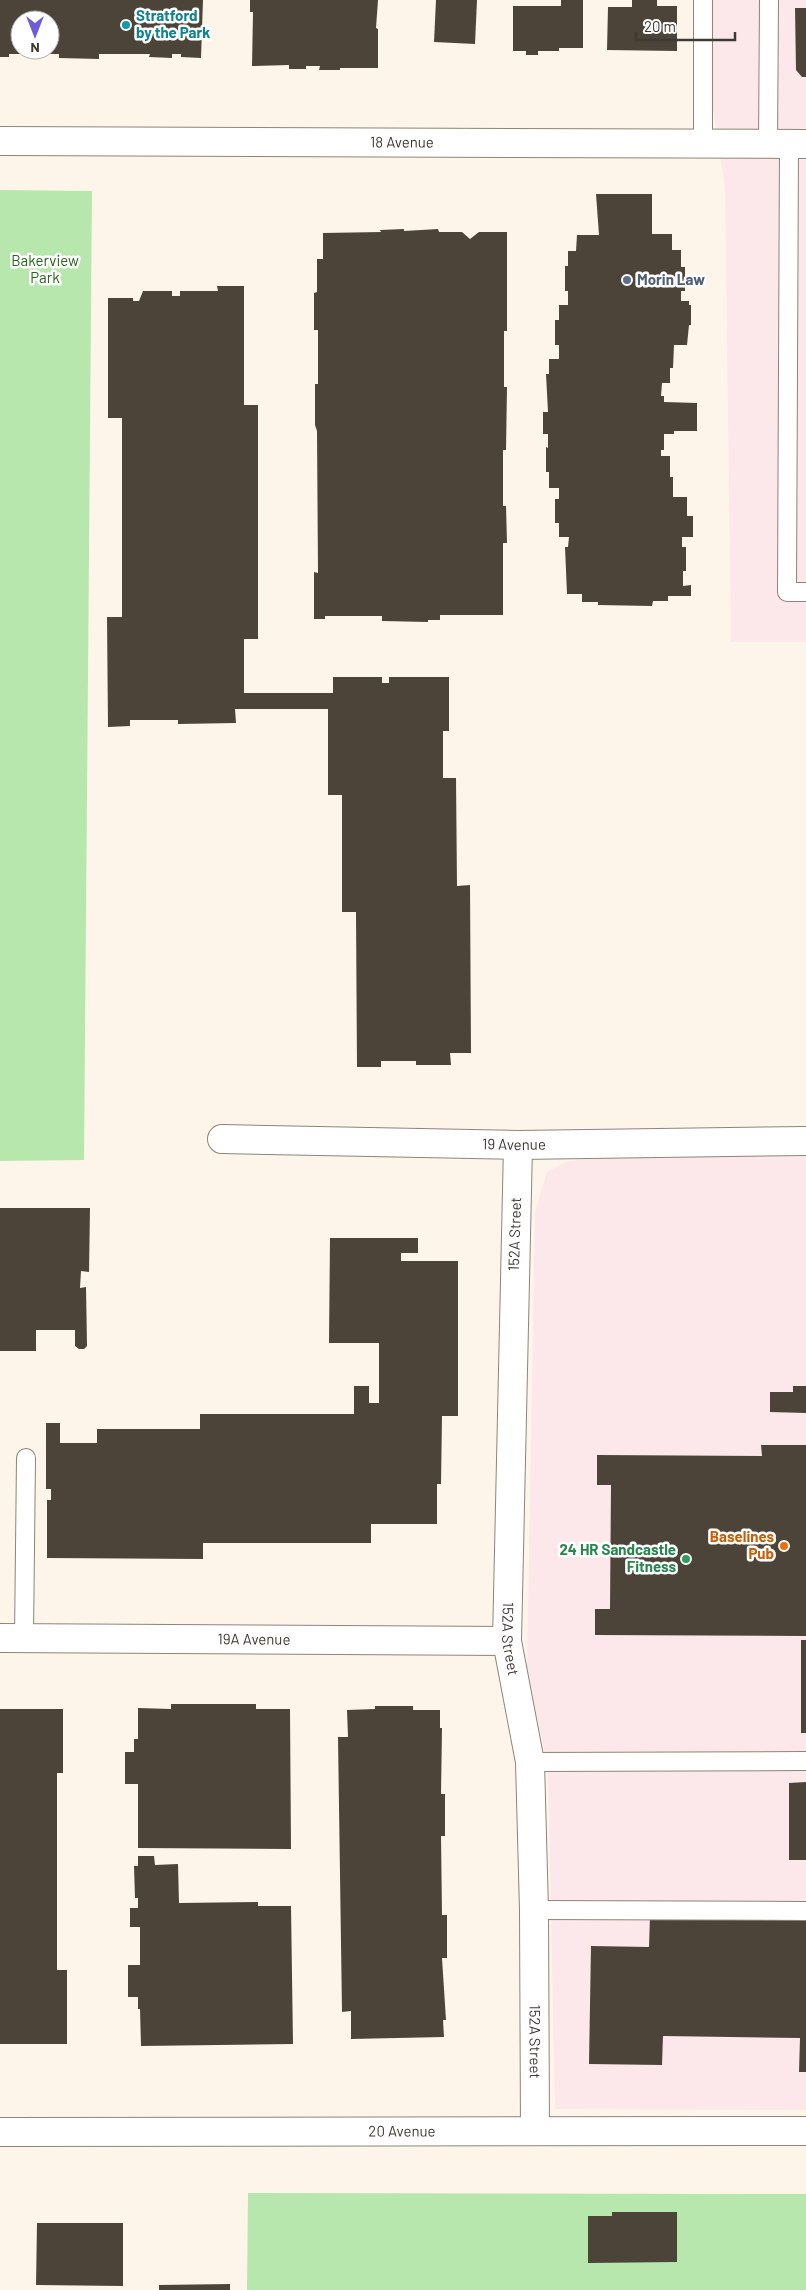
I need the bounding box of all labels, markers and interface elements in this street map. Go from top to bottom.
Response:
place label: Stratford by the Park [136,6,210,41]
north arrow [10,10,60,60]
scale bar [636,10,735,42]
text: 20 m [644,17,676,35]
marker: Stratford by the Park [120,19,132,31]
text: N [30,40,40,57]
street label: 18 Avenue [370,132,434,151]
park label: Bakerview Park [11,251,79,286]
place label: Morin Law [637,270,705,288]
marker: Morin Law [621,274,633,286]
street label: 19 Avenue [482,1134,546,1153]
street label: 152A Street [504,1197,524,1271]
place label: Baselines Pub [710,1527,774,1562]
place label: 24 HR Sandcastle Fitness [559,1540,676,1575]
marker: Baselines Pub [778,1540,790,1552]
marker: 24 HR Sandcastle Fitness [680,1553,692,1565]
street label: 152A Street [499,1602,523,1677]
street label: 19A Avenue [217,1629,291,1648]
street label: 152A Street [526,2005,545,2079]
street label: 20 Avenue [368,2121,436,2140]

